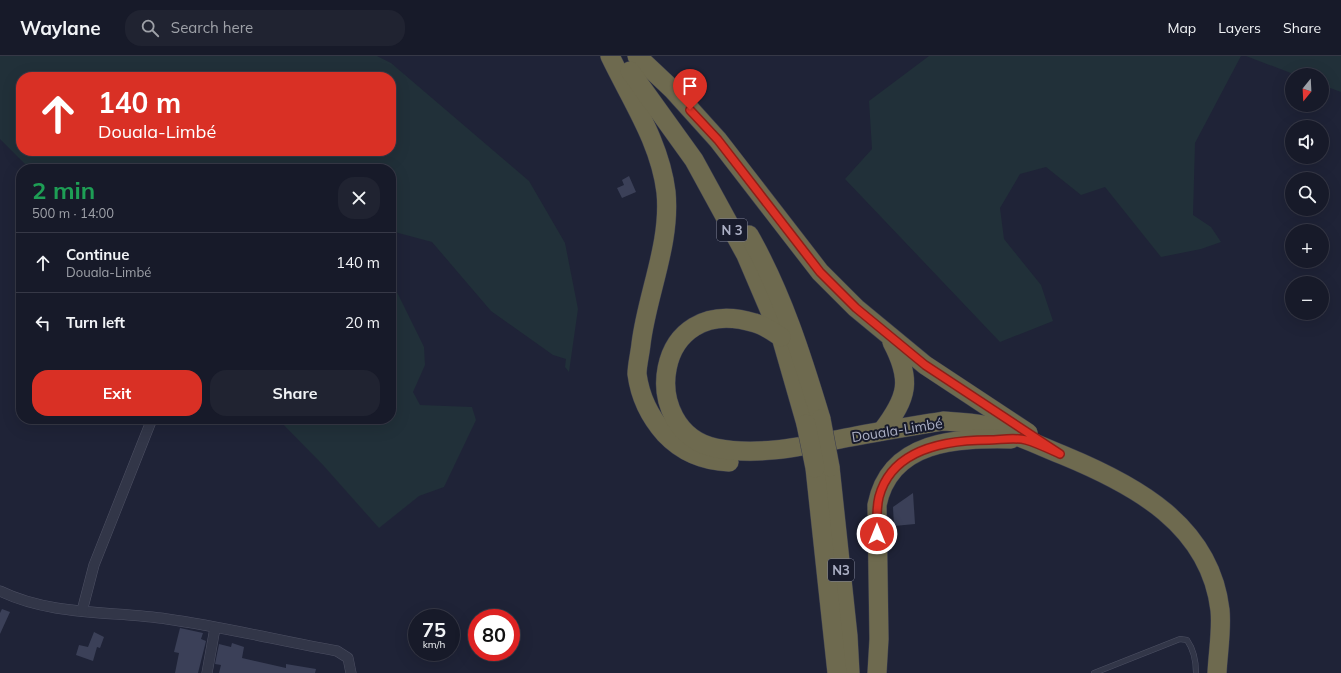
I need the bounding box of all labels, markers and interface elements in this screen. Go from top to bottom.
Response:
search box [125,10,405,46]
text: Waylane [20,16,101,40]
icon: search [139,17,161,39]
text: Search here [171,18,253,37]
text: Map [1167,19,1196,37]
text: Layers [1218,19,1261,37]
text: Share [1283,19,1321,37]
north arrow [1285,68,1329,112]
map controls [1285,68,1329,320]
pin [673,69,707,110]
icon: arrive [679,75,701,97]
text: 140 m [98,85,181,120]
icon: ahead [32,88,84,140]
text: Douala-Limbé [98,120,216,143]
button: sound [1285,120,1329,164]
button: search [1285,172,1329,216]
text: 2 min [32,175,95,205]
button: close [338,177,380,219]
text: 500 m · 14:00 [32,205,114,221]
road number: N 3 [717,219,747,241]
button: + [1285,224,1329,268]
text: Continue [66,245,129,264]
icon: ahead [32,252,54,274]
text: 140 m [336,253,380,272]
text: Douala-Limbé [66,264,151,280]
button: − [1285,276,1329,320]
icon: left [32,312,54,334]
text: Turn left [66,313,125,332]
text: 20 m [345,313,380,332]
button: Exit [32,370,202,416]
button: Share [210,370,380,416]
street label: Douala-Limbé [850,414,944,446]
position arrow [856,513,898,555]
road number: N3 [828,559,854,581]
speed limit sign: 80 [468,609,520,661]
text: 75 [422,617,446,642]
text: km/h [423,638,445,651]

